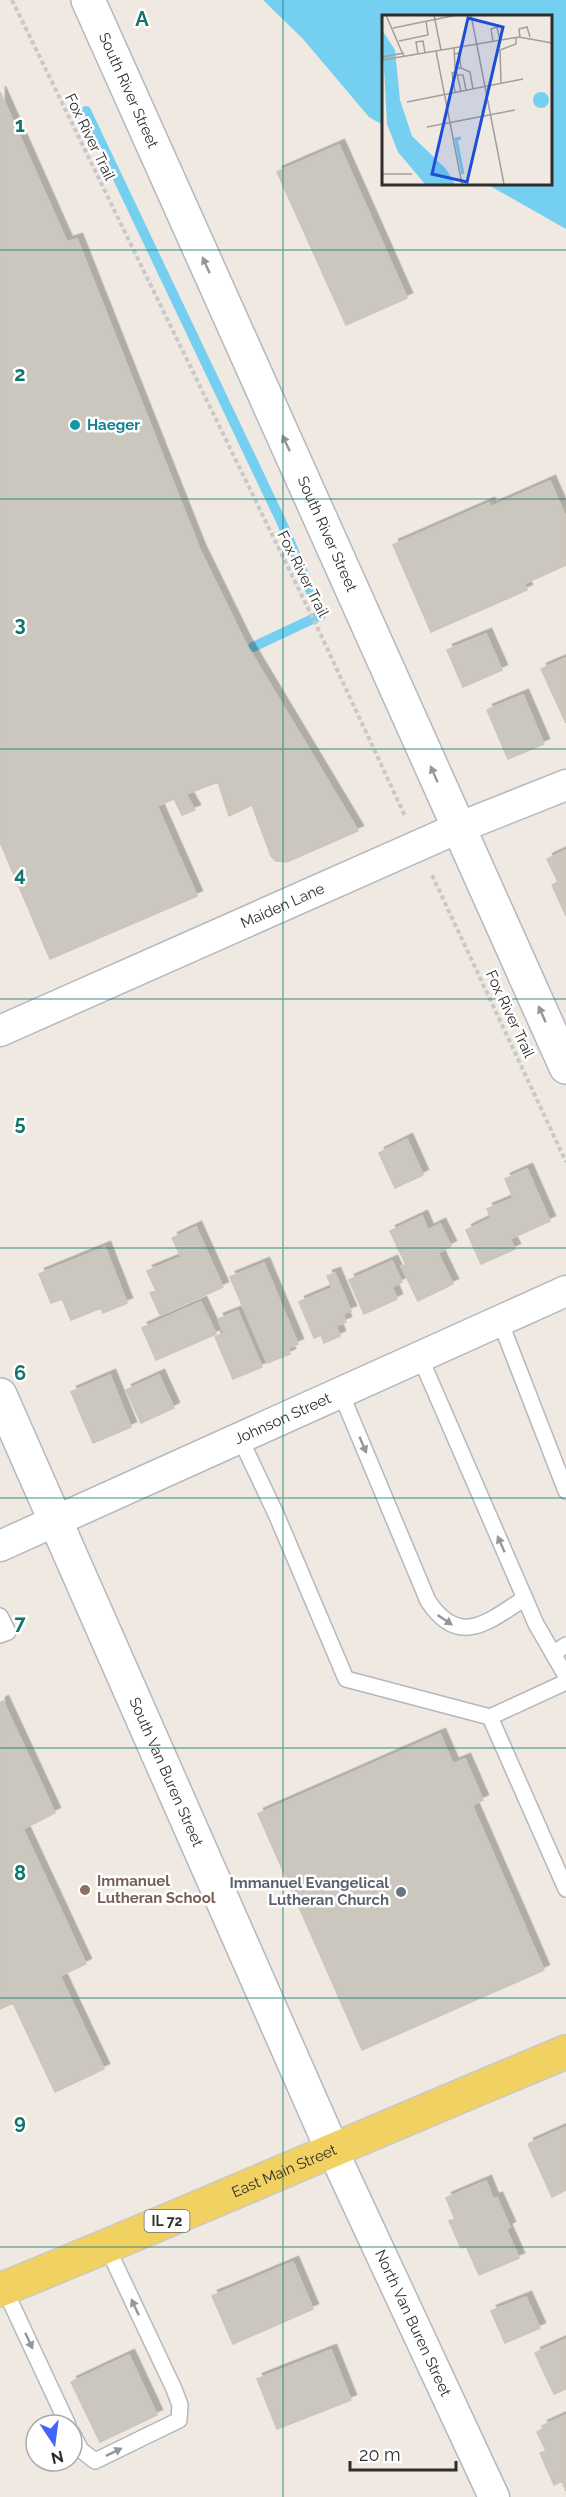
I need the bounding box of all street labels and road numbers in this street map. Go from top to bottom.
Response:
street label: South River Street [95,30,162,151]
street label: Fox River Trail [61,90,119,184]
street label: South River Street [293,473,361,594]
street label: Fox River Trail [273,528,333,621]
street label: Maiden Lane [238,879,327,932]
street label: Fox River Trail [482,967,539,1062]
street label: Johnson Street [232,1389,334,1448]
street label: South Van Buren Street [125,1695,207,1849]
street label: East Main Street [229,2141,339,2201]
road number: IL 72 [144,2210,190,2232]
street label: North Van Buren Street [371,2247,455,2399]

